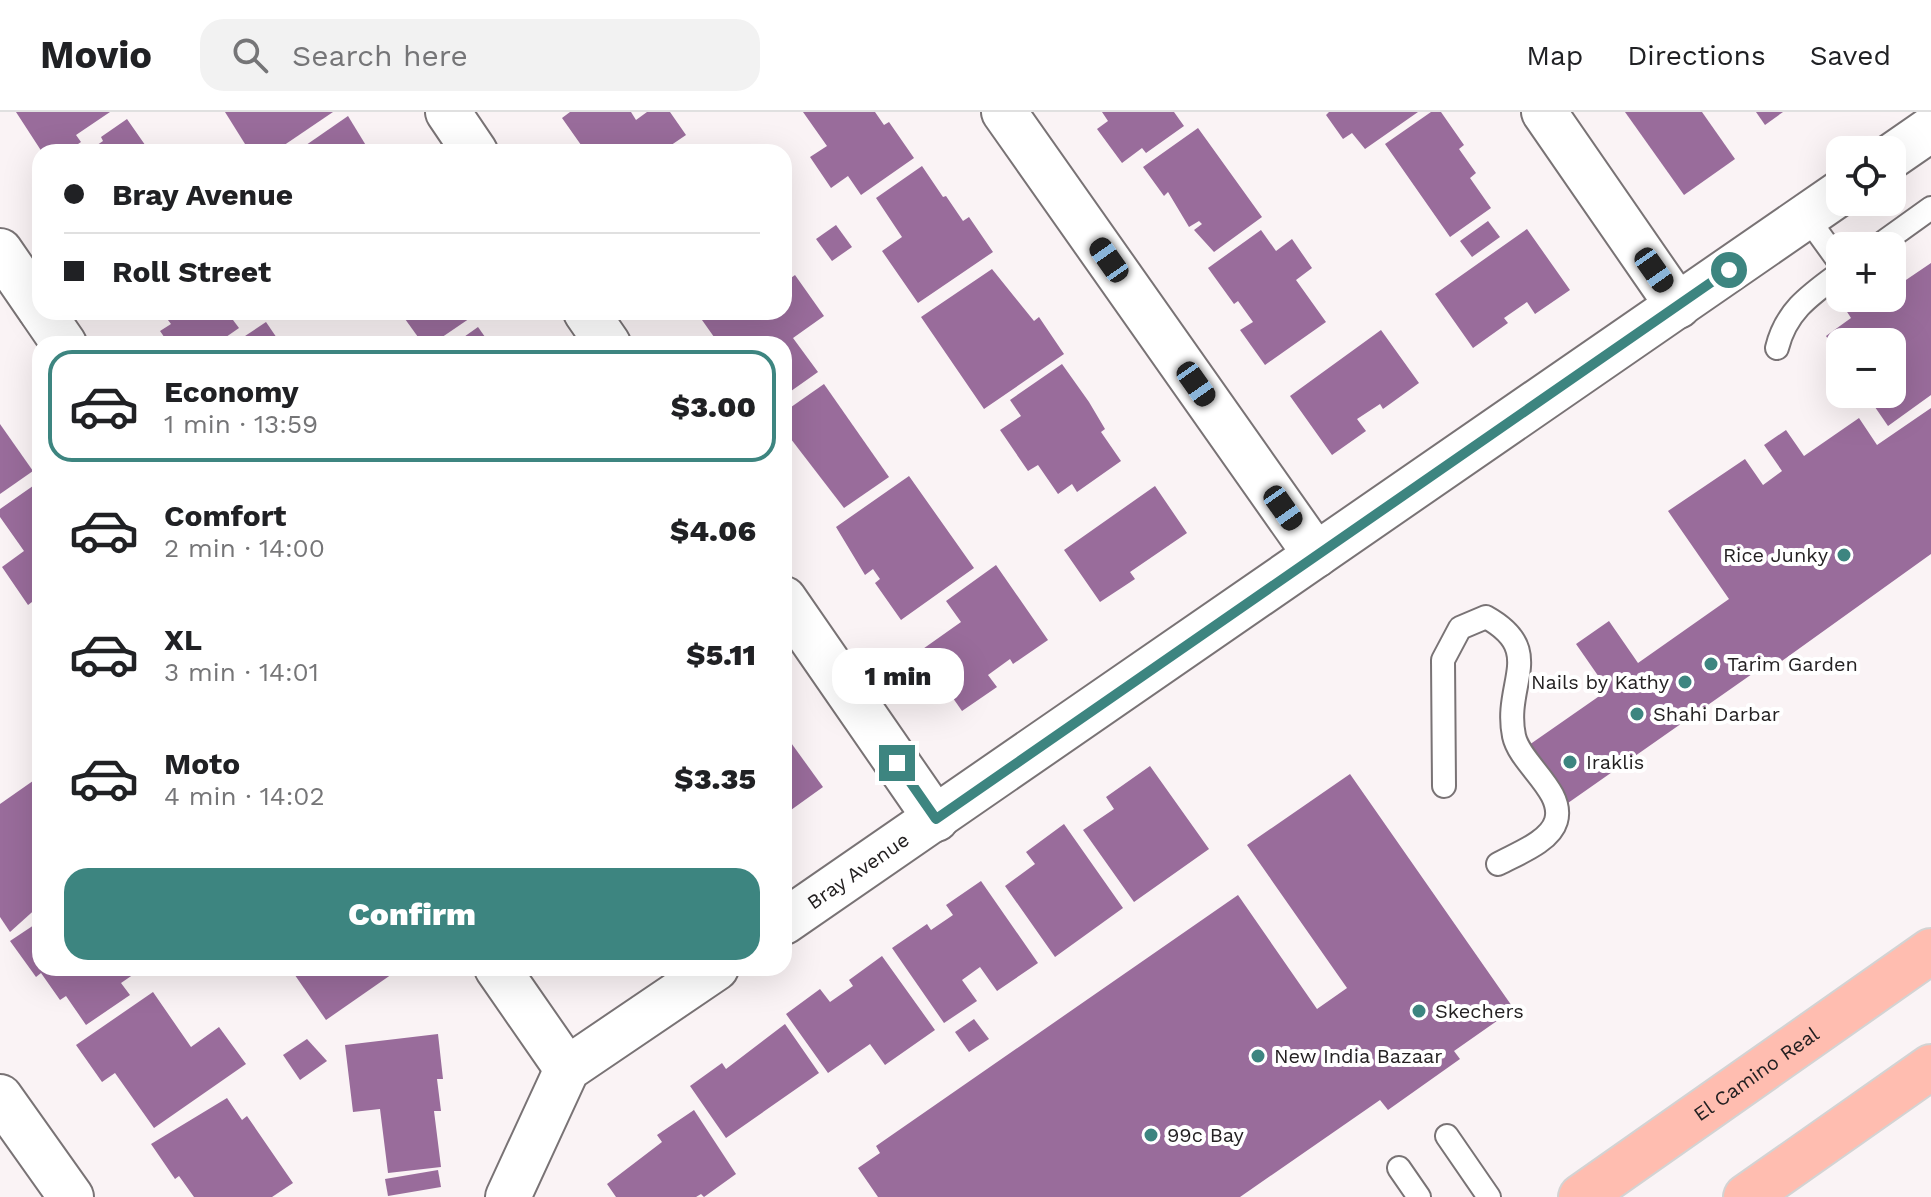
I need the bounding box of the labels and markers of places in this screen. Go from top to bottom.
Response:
place label: Rice Junky [1723,543,1829,567]
marker: Rice Junky [1835,546,1853,564]
place label: Tarim Garden [1727,652,1858,676]
marker: Tarim Garden [1702,655,1720,673]
place label: Nails by Kathy [1531,670,1670,694]
marker: Nails by Kathy [1676,673,1694,691]
place label: Shahi Darbar [1653,702,1780,726]
marker: Shahi Darbar [1628,705,1646,723]
place label: Iraklis [1586,750,1644,774]
marker: Iraklis [1561,753,1579,771]
place label: Skechers [1435,999,1524,1023]
marker: Skechers [1410,1002,1428,1020]
place label: New India Bazaar [1274,1044,1443,1068]
marker: New India Bazaar [1249,1047,1267,1065]
place label: 99c Bay [1167,1123,1244,1147]
marker: 99c Bay [1142,1126,1160,1144]

